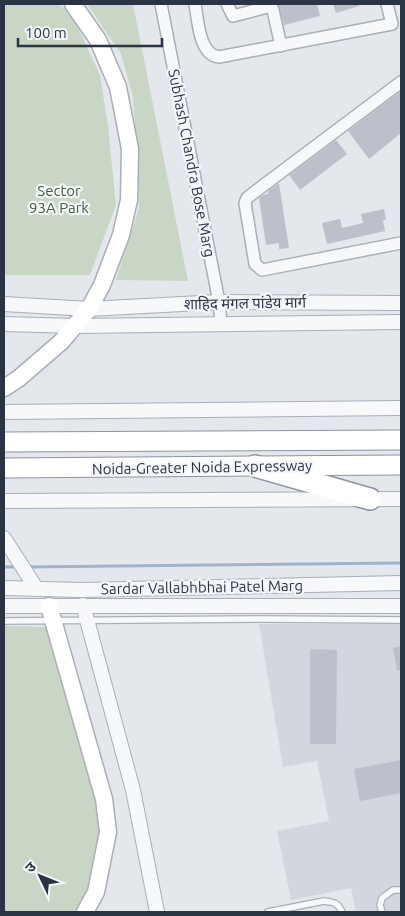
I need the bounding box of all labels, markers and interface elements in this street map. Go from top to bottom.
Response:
scale bar [18,15,161,47]
text: 100 m [25,24,67,41]
street label: Subhash Chandra Bose Marg [165,68,219,258]
park label: Sector 93A Park [29,182,89,216]
street label: शाहिद मंगल पांडेय मार्ग [184,293,307,313]
street label: Noida-Greater Noida Expressway [92,457,312,477]
street label: Sardar Vallabhbhai Patel Marg [101,577,303,597]
north arrow [15,851,65,901]
text: उ [22,858,40,876]

